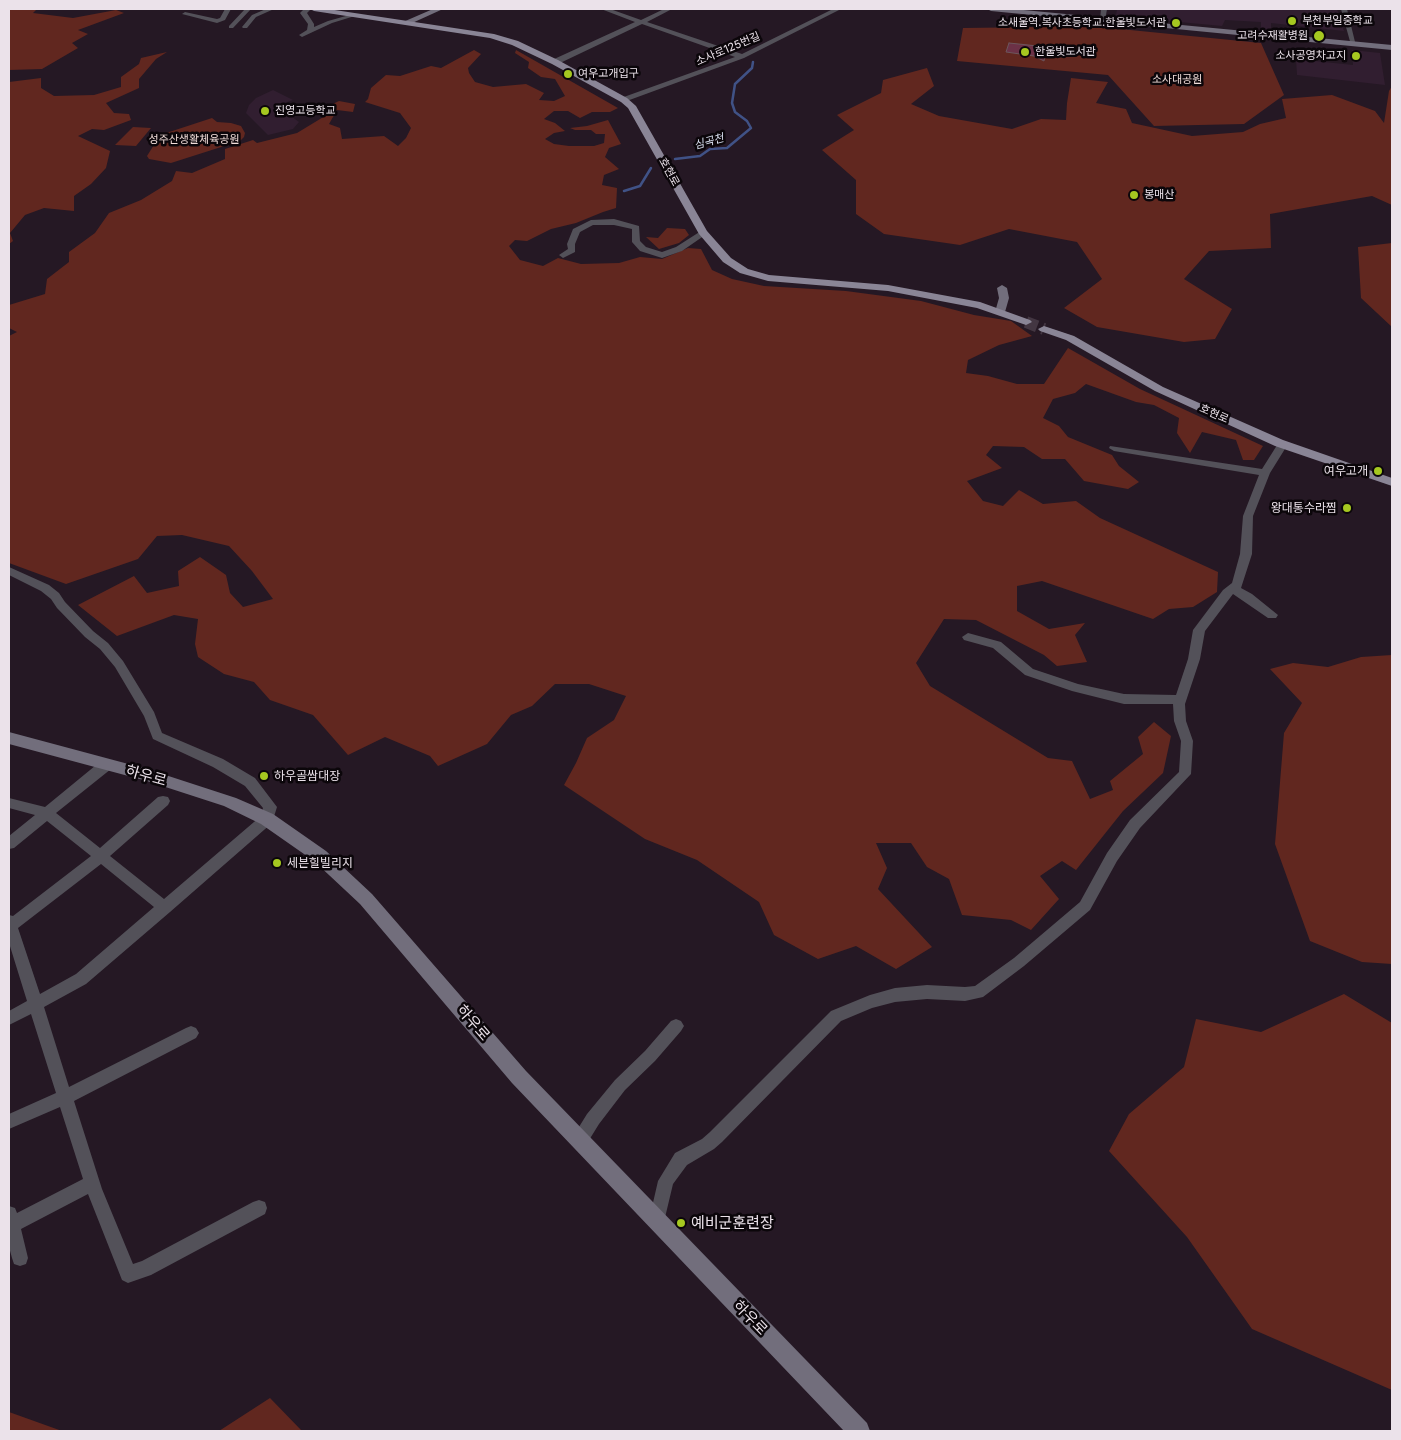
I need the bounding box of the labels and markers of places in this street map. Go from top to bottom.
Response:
place label: 부천부일중학교 [1302,14,1373,28]
marker: 부천부일중학교 [1286,15,1298,27]
place label: 소새울역.복사초등학교.한울빛도서관 [998,16,1166,30]
marker: 소새울역.복사초등학교.한울빛도서관 [1170,17,1182,29]
place label: 고려수재활병원 [1237,29,1308,43]
marker: 고려수재활병원 [1312,29,1326,43]
place label: 한울빛도서관 [1035,45,1096,59]
marker: 한울빛도서관 [1019,46,1031,58]
place label: 소사공영차고지 [1275,49,1346,63]
marker: 소사공영차고지 [1350,50,1362,62]
place label: 여우고개입구 [578,67,639,81]
marker: 여우고개입구 [562,68,574,80]
place label: 진영고등학교 [275,104,336,118]
marker: 진영고등학교 [259,105,271,117]
place label: 봉매산 [1144,188,1174,202]
marker: 봉매산 [1128,189,1140,201]
place label: 여우고개 [1324,464,1368,478]
marker: 여우고개 [1372,465,1384,477]
place label: 왕대통수라찜 [1271,501,1337,515]
marker: 왕대통수라찜 [1341,502,1353,514]
place label: 하우골쌈대장 [274,769,340,783]
marker: 하우골쌈대장 [258,770,270,782]
place label: 세븐힐빌리지 [287,856,353,870]
marker: 세븐힐빌리지 [271,857,283,869]
place label: 예비군훈련장 [691,1214,774,1232]
marker: 예비군훈련장 [675,1217,687,1229]

